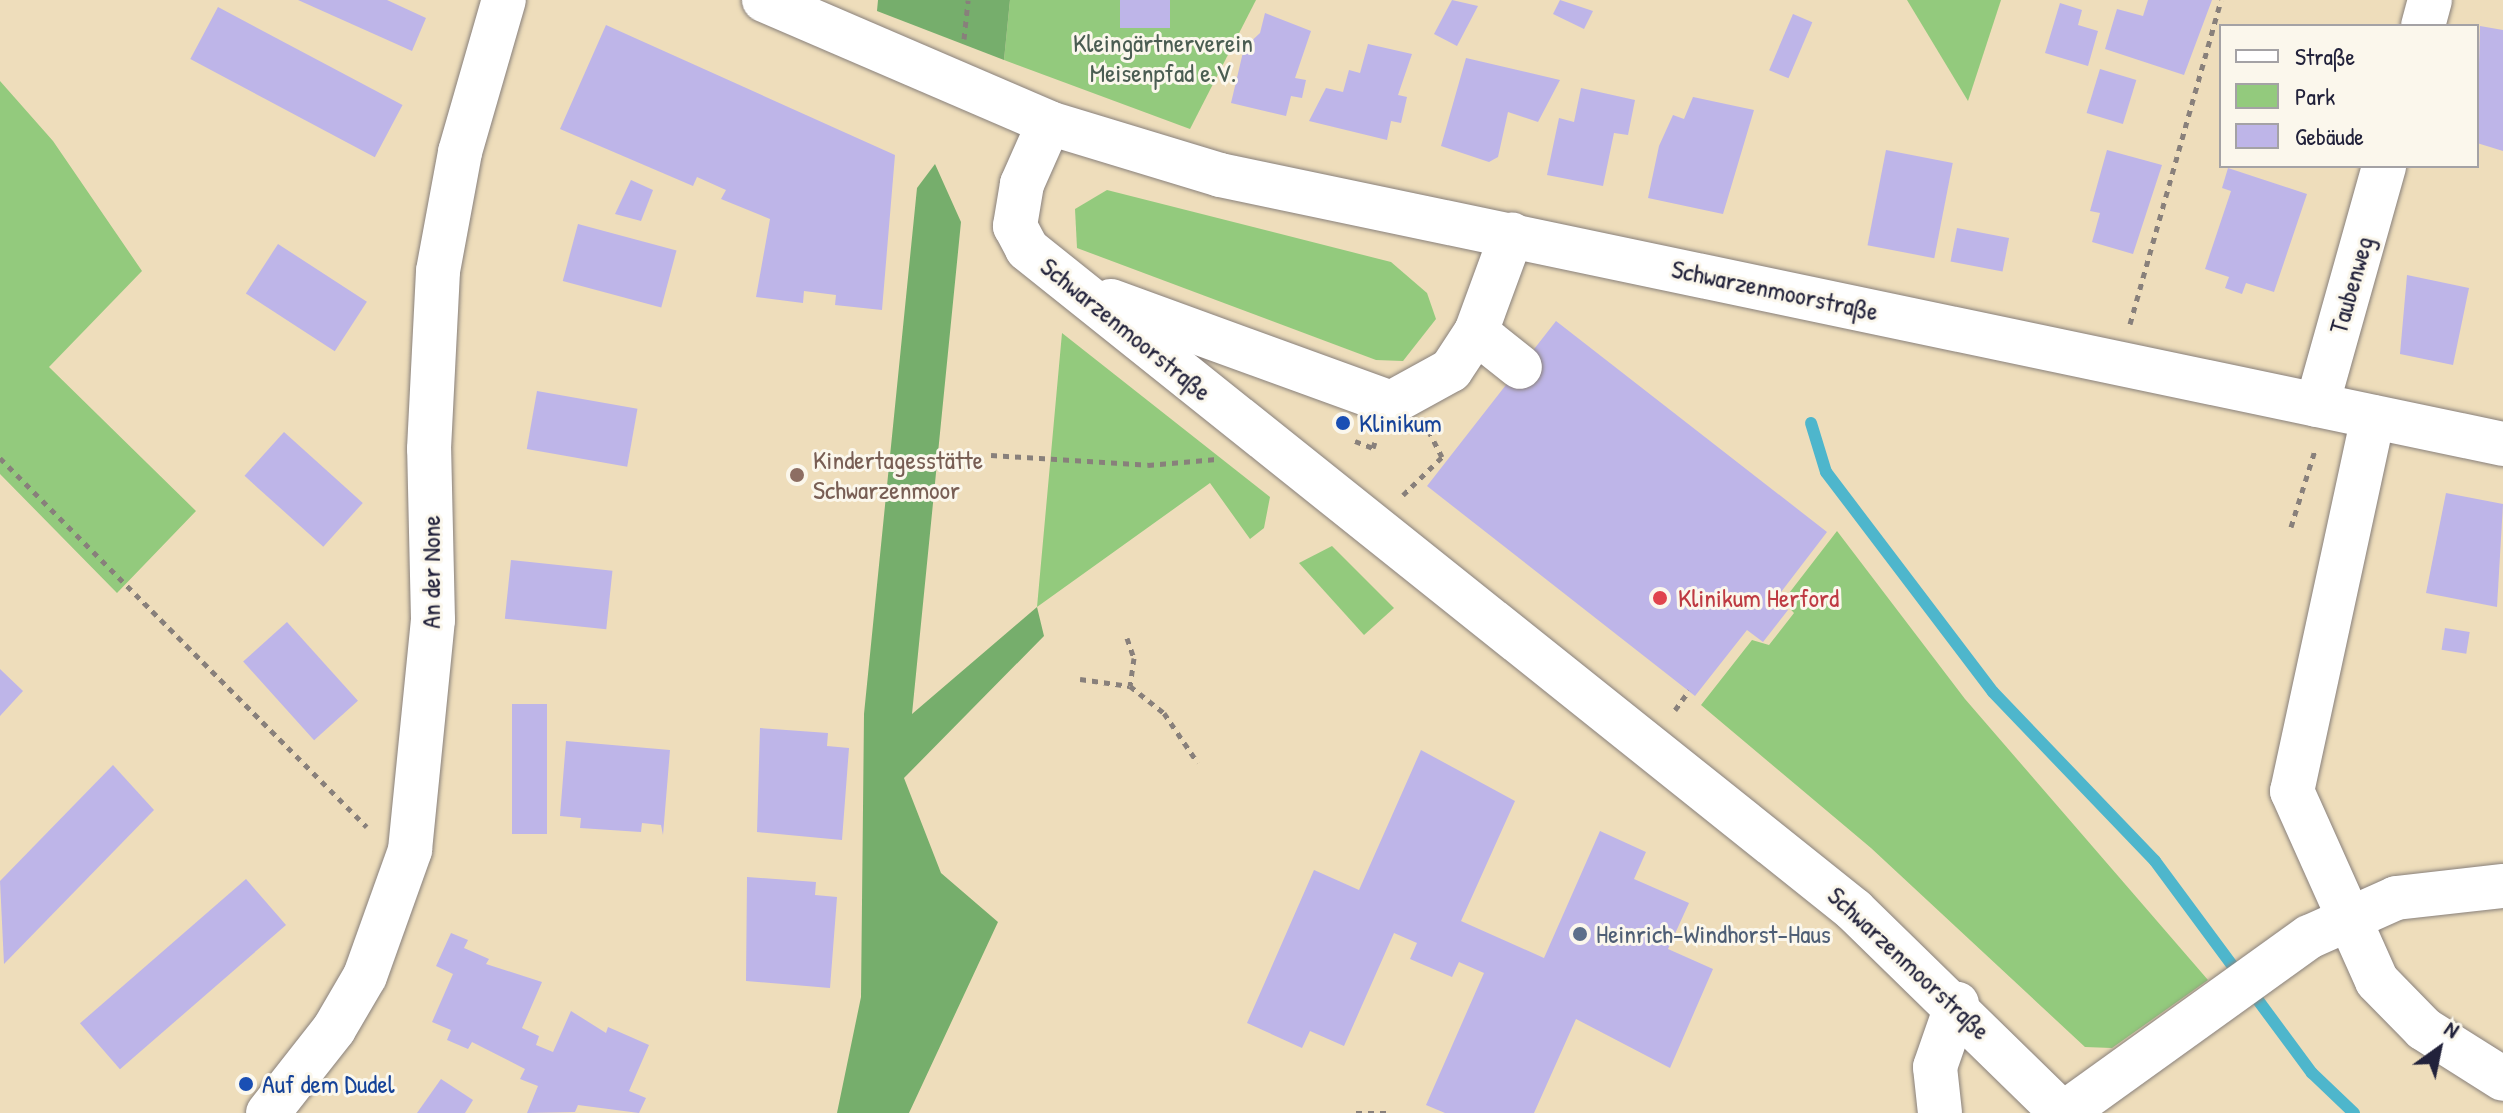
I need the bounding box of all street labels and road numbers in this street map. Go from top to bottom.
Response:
street label: Taubenweg [2322,233,2380,337]
street label: Schwarzenmoorstraße [1034,251,1218,407]
street label: Schwarzenmoorstraße [1669,253,1881,327]
street label: An der None [415,515,447,629]
street label: Schwarzenmoorstraße [1821,880,1997,1046]

